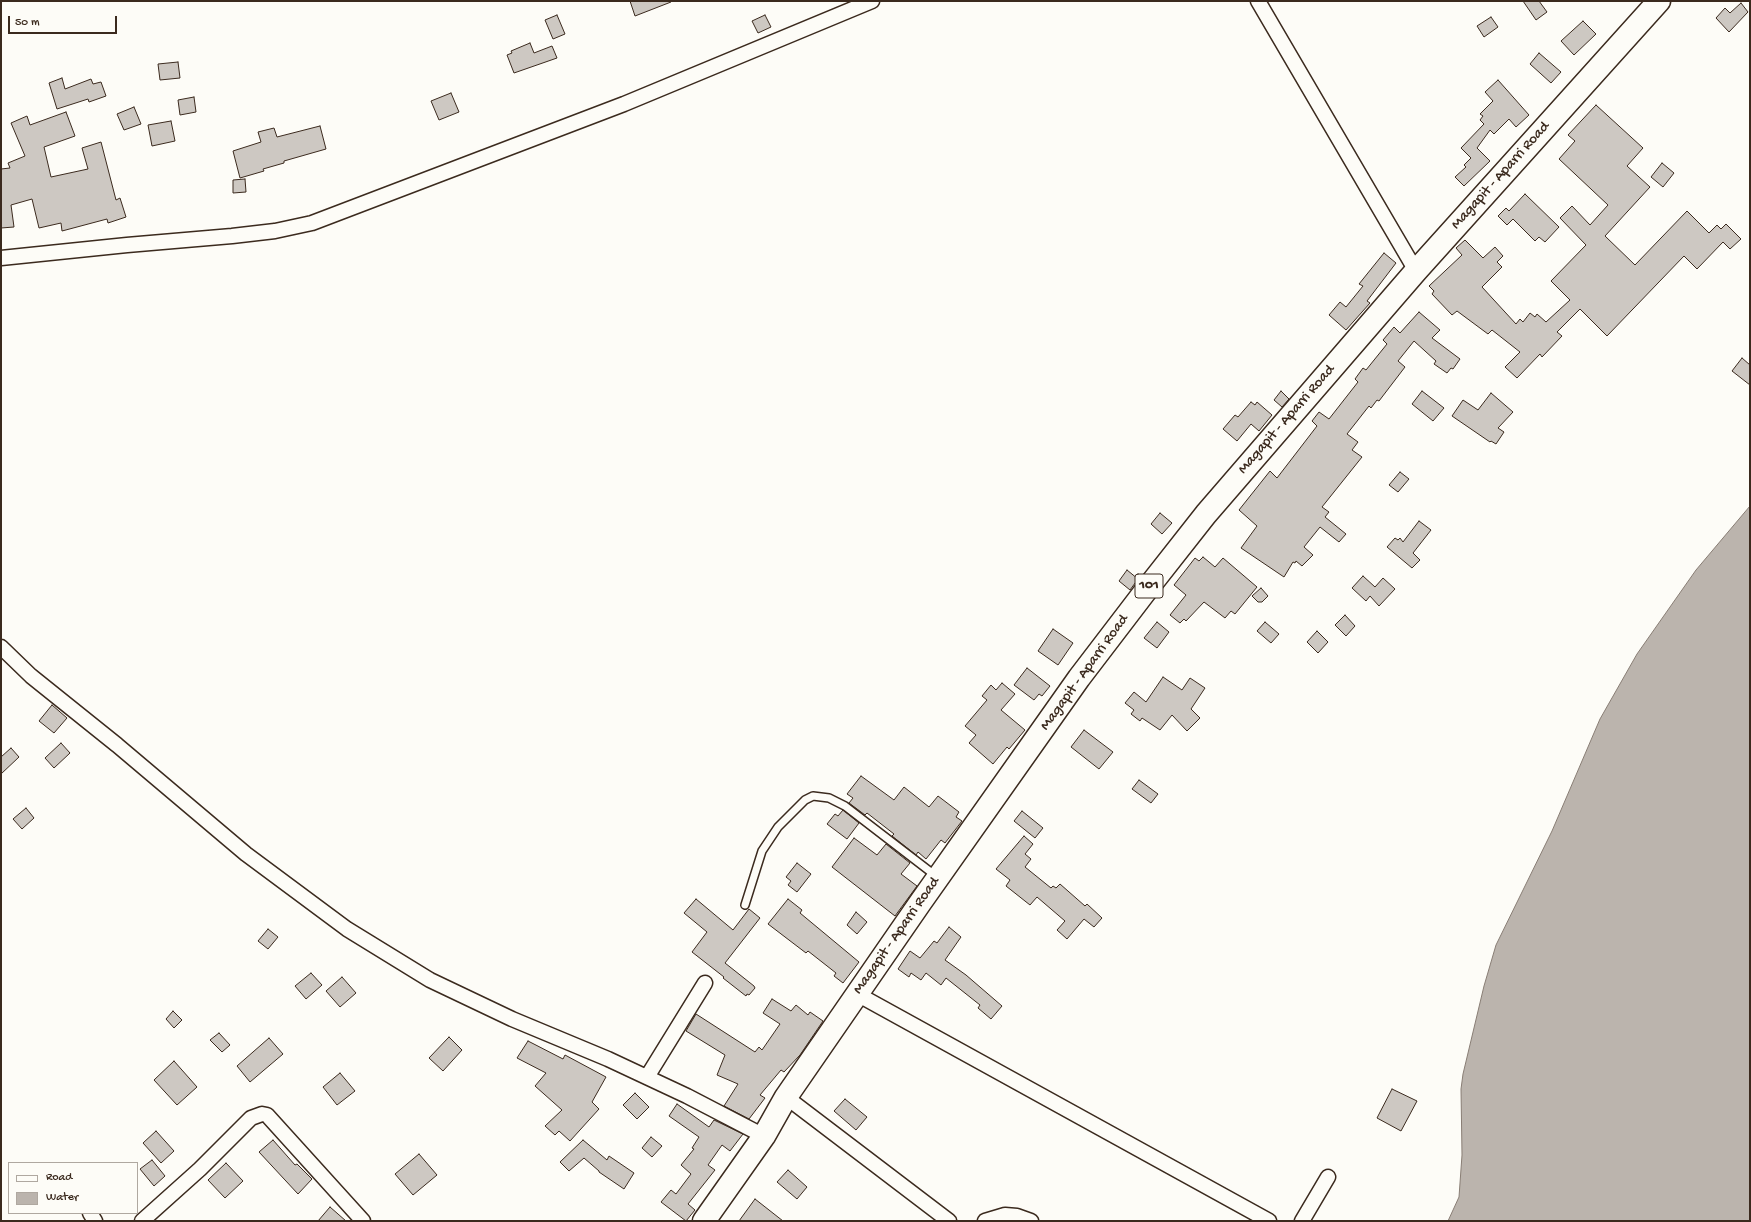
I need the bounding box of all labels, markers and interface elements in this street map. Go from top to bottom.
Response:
scale bar [10,8,119,34]
text: 50 m [15,16,40,30]
street label: Magapit - Aparri Road [1448,118,1554,234]
street label: Magapit - Aparri Road [1235,362,1339,478]
road number: 101 [1135,574,1163,598]
street label: Magapit - Aparri Road [1037,612,1133,734]
street label: Magapit - Aparri Road [850,874,944,998]
legend [8,1162,138,1214]
text: Road [46,1171,72,1185]
text: Water [46,1191,78,1205]

